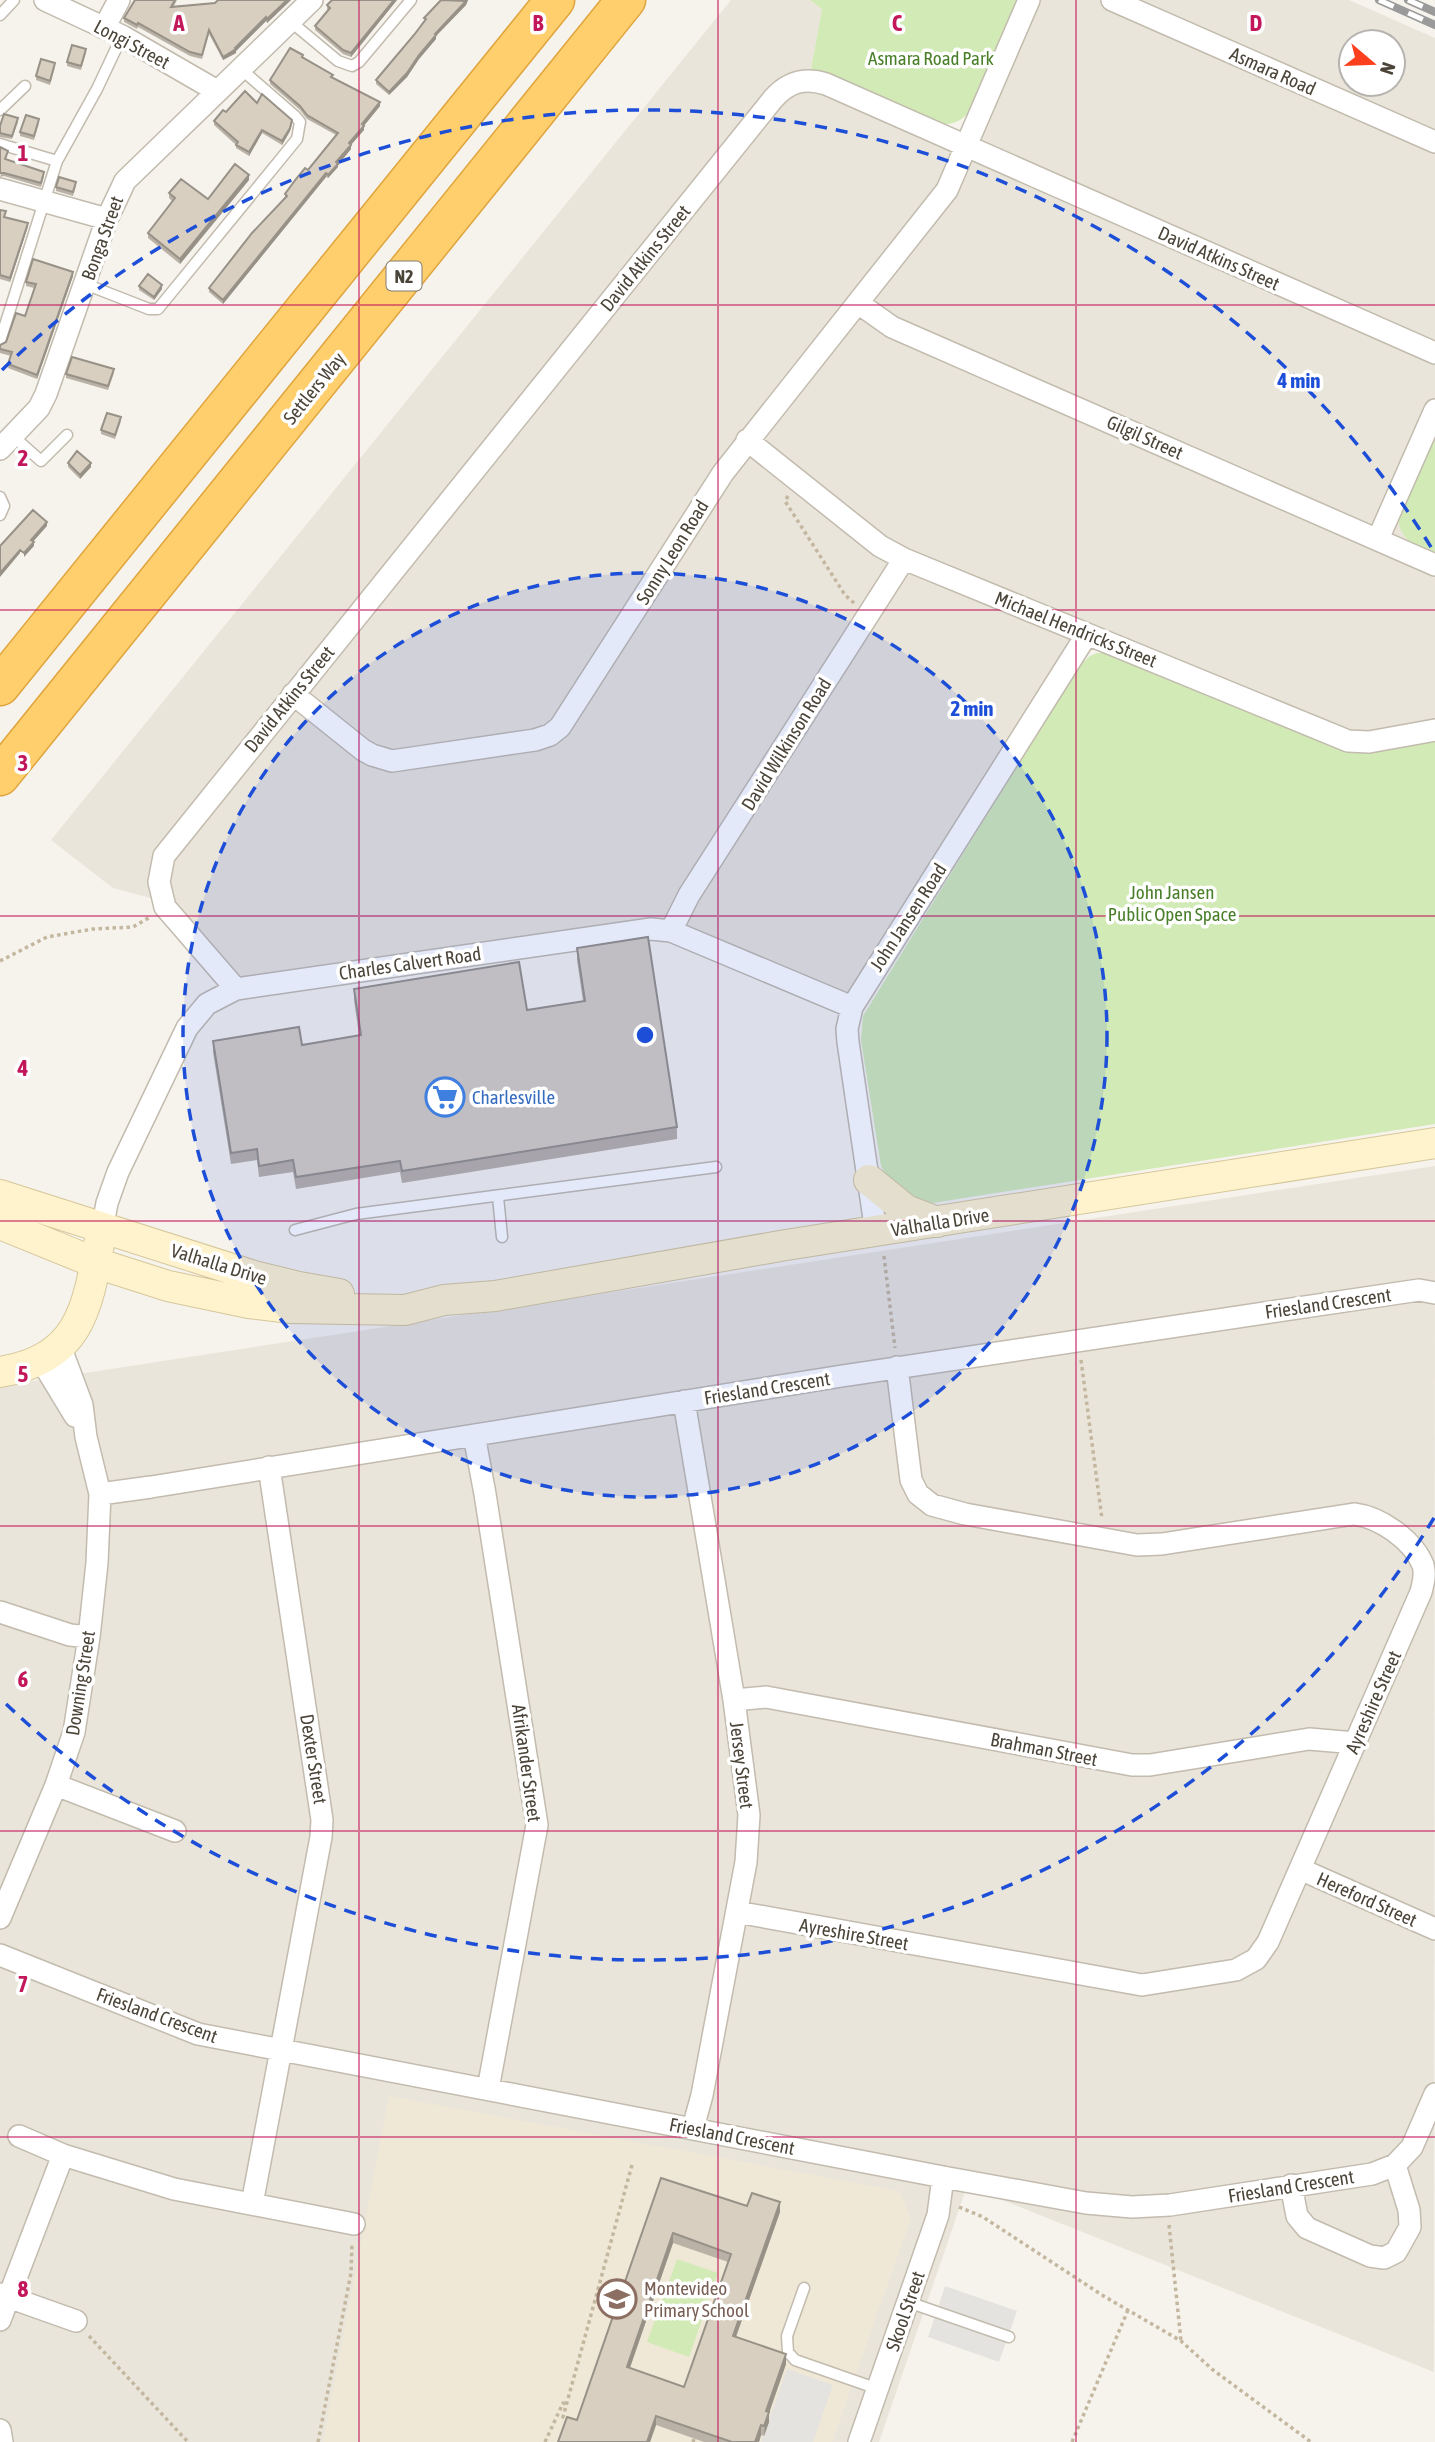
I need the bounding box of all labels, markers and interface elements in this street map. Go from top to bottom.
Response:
text: A [172,10,185,36]
text: B [533,10,544,36]
text: C [892,10,903,36]
text: D [1250,10,1263,36]
street label: Longi Street [90,15,174,73]
north arrow [1337,28,1407,98]
street label: Asmara Road [1227,42,1319,100]
park label: Asmara Road Park [868,47,995,69]
text: N [1376,60,1400,77]
text: 1 [18,140,29,166]
street label: Bonga Street [77,193,127,283]
street label: David Atkins Street [595,200,695,316]
street label: David Atkins Street [1155,221,1283,295]
road number: N2 [386,262,422,290]
street label: Settlers Way [278,348,350,428]
text: 4 min [1277,368,1320,392]
street label: Gilgil Street [1103,410,1187,464]
text: 2 [18,445,28,471]
street label: Sonny Leon Road [631,496,713,608]
street label: Michael Hendricks Street [992,586,1160,672]
street label: David Atkins Street [239,641,339,757]
street label: David Wilkinson Road [737,674,835,814]
text: 2 min [951,696,993,720]
text: 3 [18,750,28,776]
street label: John Jansen Road [865,859,951,975]
park label: John Jansen Public Open Space [1108,881,1236,925]
street label: Charles Calvert Road [338,942,482,984]
centre of rings [633,1023,657,1047]
text: 4 [17,1055,29,1081]
supermarket icon: Charlesville [424,1076,466,1118]
place label: Charlesville [472,1086,555,1108]
street label: Valhalla Drive [889,1203,991,1241]
street label: Valhalla Drive [168,1239,270,1289]
street label: Friesland Crescent [1264,1283,1392,1323]
text: 5 [18,1361,29,1387]
street label: Friesland Crescent [702,1367,832,1409]
street label: Downing Street [61,1629,99,1737]
street label: Ayreshire Street [1341,1647,1405,1757]
text: 6 [18,1666,29,1692]
street label: Afrikander Street [508,1703,546,1823]
street label: Dexter Street [296,1713,332,1805]
street label: Jersey Street [726,1720,758,1810]
street label: Brahman Street [989,1728,1099,1770]
street label: Hereford Street [1314,1867,1420,1931]
street label: Ayreshire Street [798,1914,910,1954]
text: 7 [18,1971,28,1997]
street label: Friesland Crescent [94,1983,220,2047]
street label: Friesland Crescent [668,2113,796,2159]
street label: Friesland Crescent [1226,2165,1356,2207]
street label: Skool Street [881,2268,929,2354]
text: 8 [18,2276,29,2302]
place label: Montevideo Primary School [644,2277,749,2321]
school or university icon: Montevideo Primary School [596,2278,638,2320]

